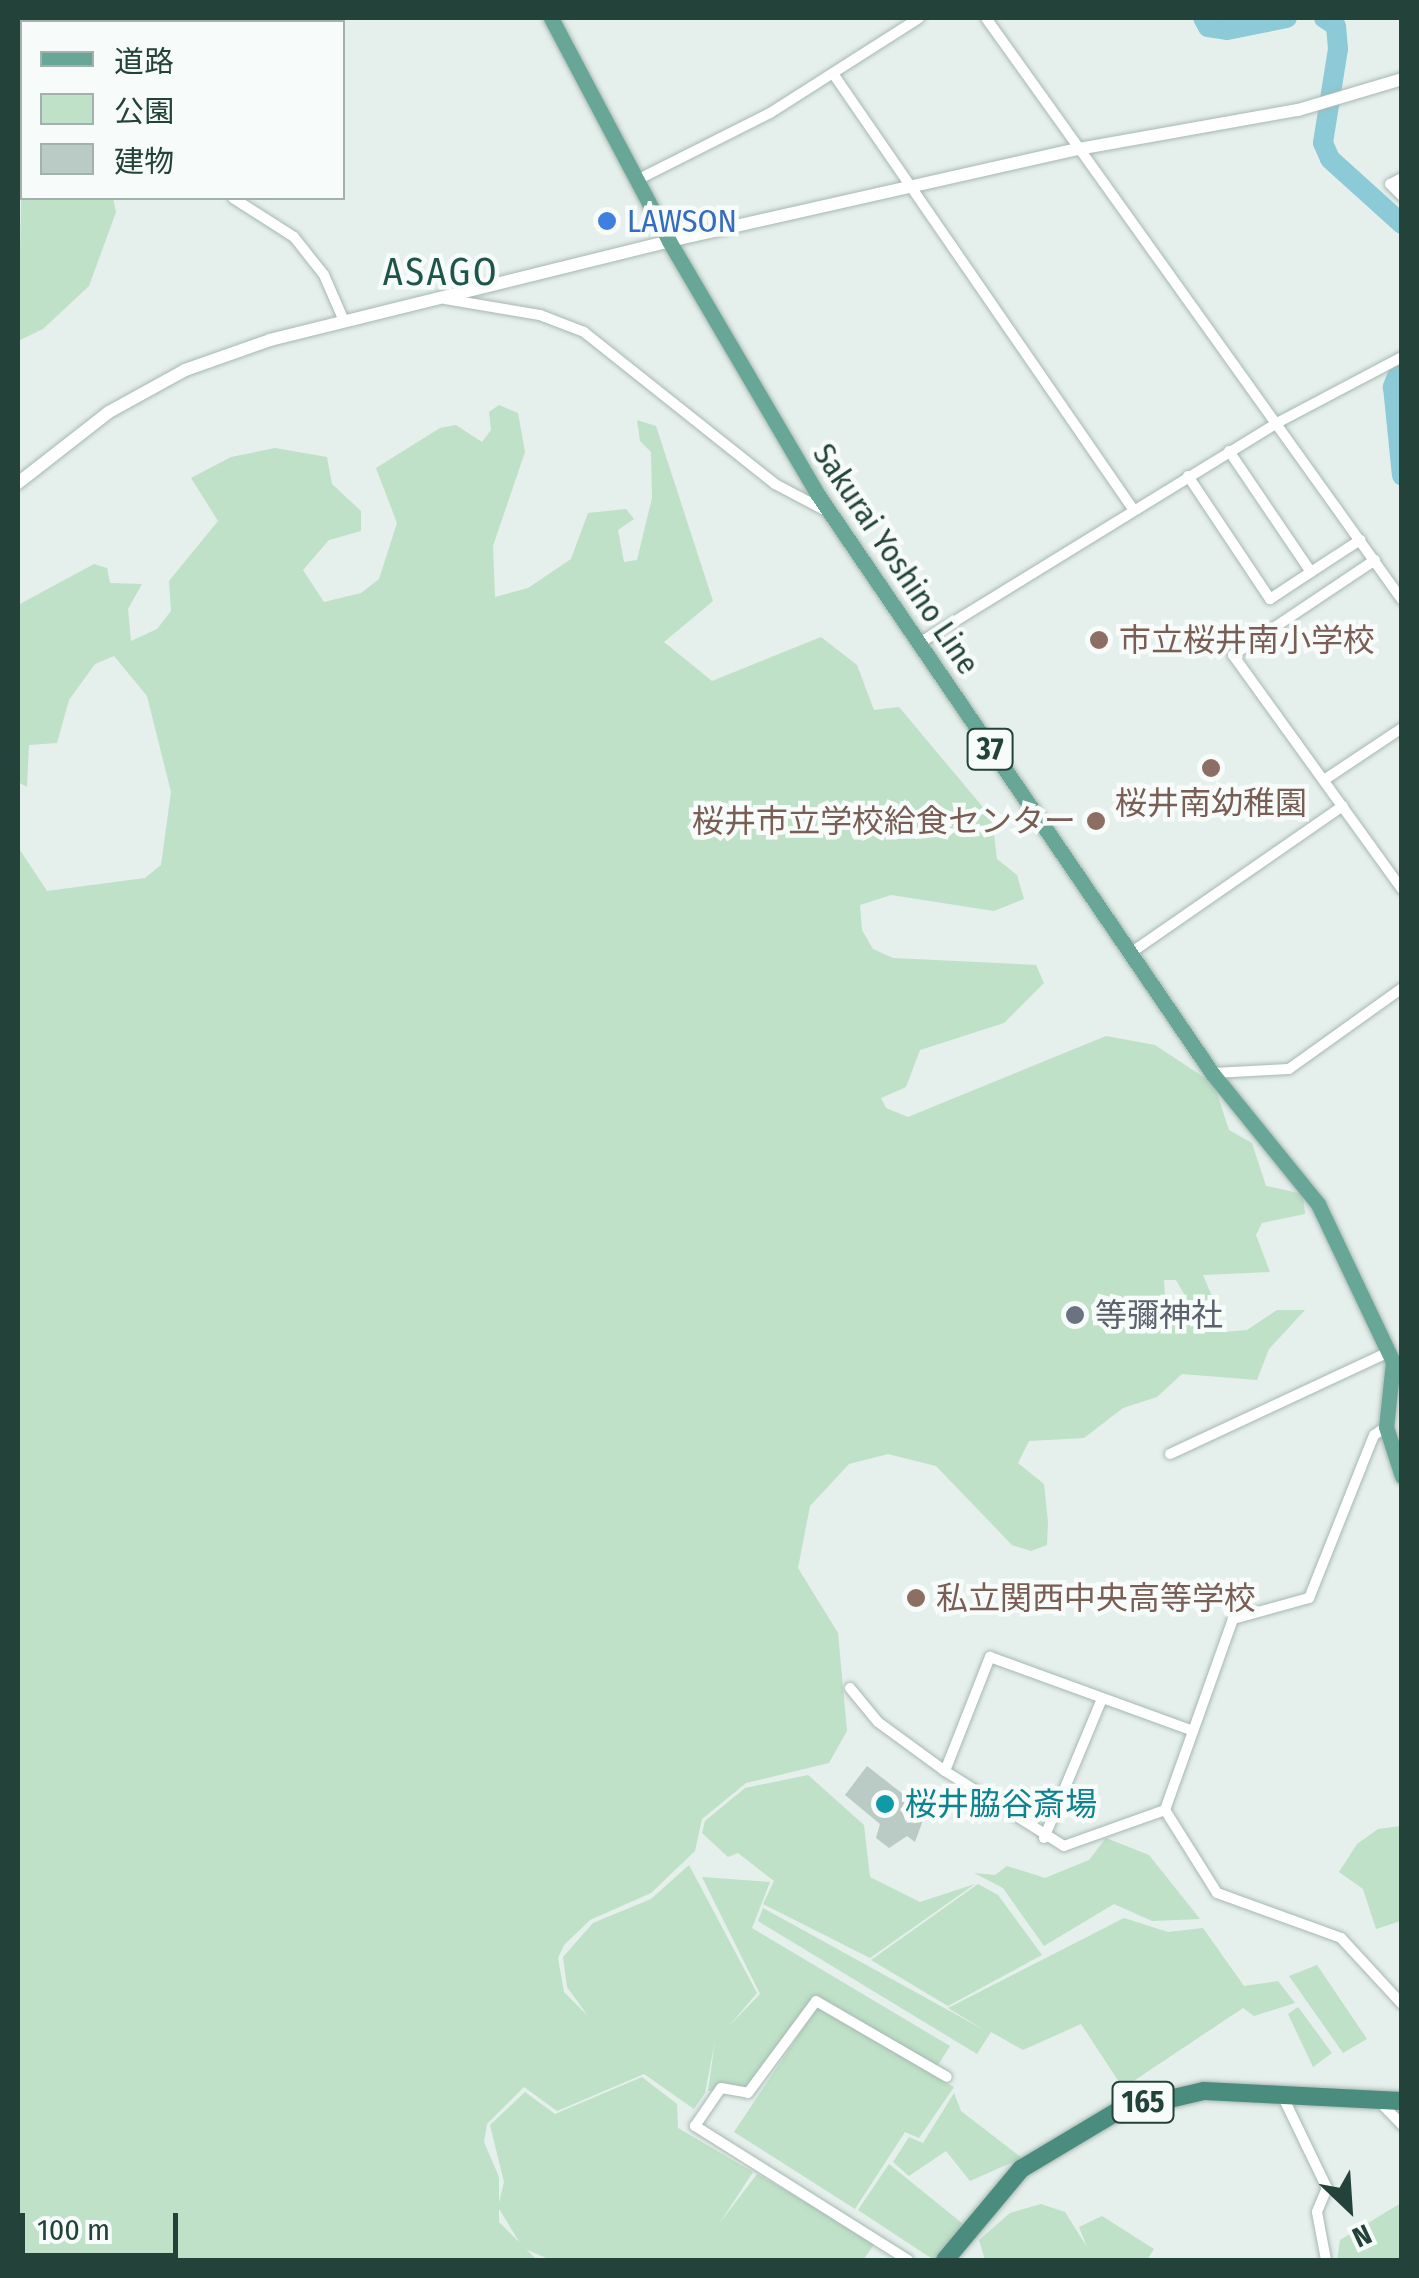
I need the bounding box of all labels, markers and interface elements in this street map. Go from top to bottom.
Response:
legend [20,20,345,200]
text: 道路 [114,44,174,80]
text: 公園 [114,94,174,130]
text: 建物 [114,144,174,180]
place label: LAWSON [627,202,737,240]
marker: LAWSON [596,210,618,232]
district label: ASAGO [383,250,499,296]
street label: Sakurai Yoshino Line [805,436,987,682]
place label: 市立桜井南小学校 [1119,621,1375,659]
marker: 市立桜井南小学校 [1088,629,1110,651]
road number: 37 [965,724,1015,774]
marker: 桜井南幼稚園 [1200,757,1222,779]
place label: 桜井南幼稚園 [1115,784,1307,822]
place label: 桜井市立学校給食センター [692,802,1076,840]
marker: 桜井市立学校給食センター [1085,810,1107,832]
place label: 等彌神社 [1095,1296,1223,1334]
marker: 等彌神社 [1064,1304,1086,1326]
place label: 私立関西中央高等学校 [936,1579,1256,1617]
marker: 私立関西中央高等学校 [905,1587,927,1609]
place label: 桜井脇谷斎場 [905,1785,1097,1823]
marker: 桜井脇谷斎場 [874,1793,896,1815]
road number: 165 [1110,2077,1176,2127]
north arrow [1299,2158,1399,2258]
scale bar [25,2193,182,2255]
text: 100 m [37,2212,110,2248]
text: N [1347,2217,1376,2254]

